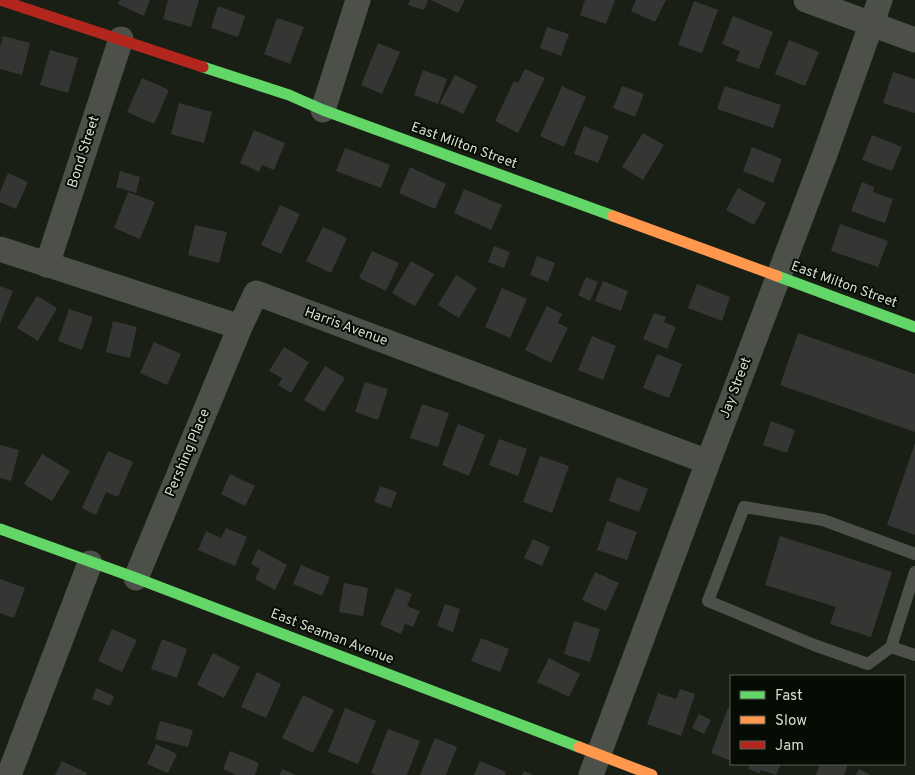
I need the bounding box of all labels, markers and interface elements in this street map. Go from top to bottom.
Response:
street label: Bond Street [64,114,104,190]
street label: East Milton Street [409,119,519,173]
street label: East Milton Street [789,258,899,312]
street label: Harris Avenue [302,304,390,350]
street label: Jay Street [717,355,755,421]
street label: Pershing Place [162,406,214,500]
street label: East Seaman Avenue [268,606,396,668]
legend [730,675,905,765]
text: Fast [775,687,803,706]
text: Slow [775,712,807,731]
text: Jam [775,737,804,756]

